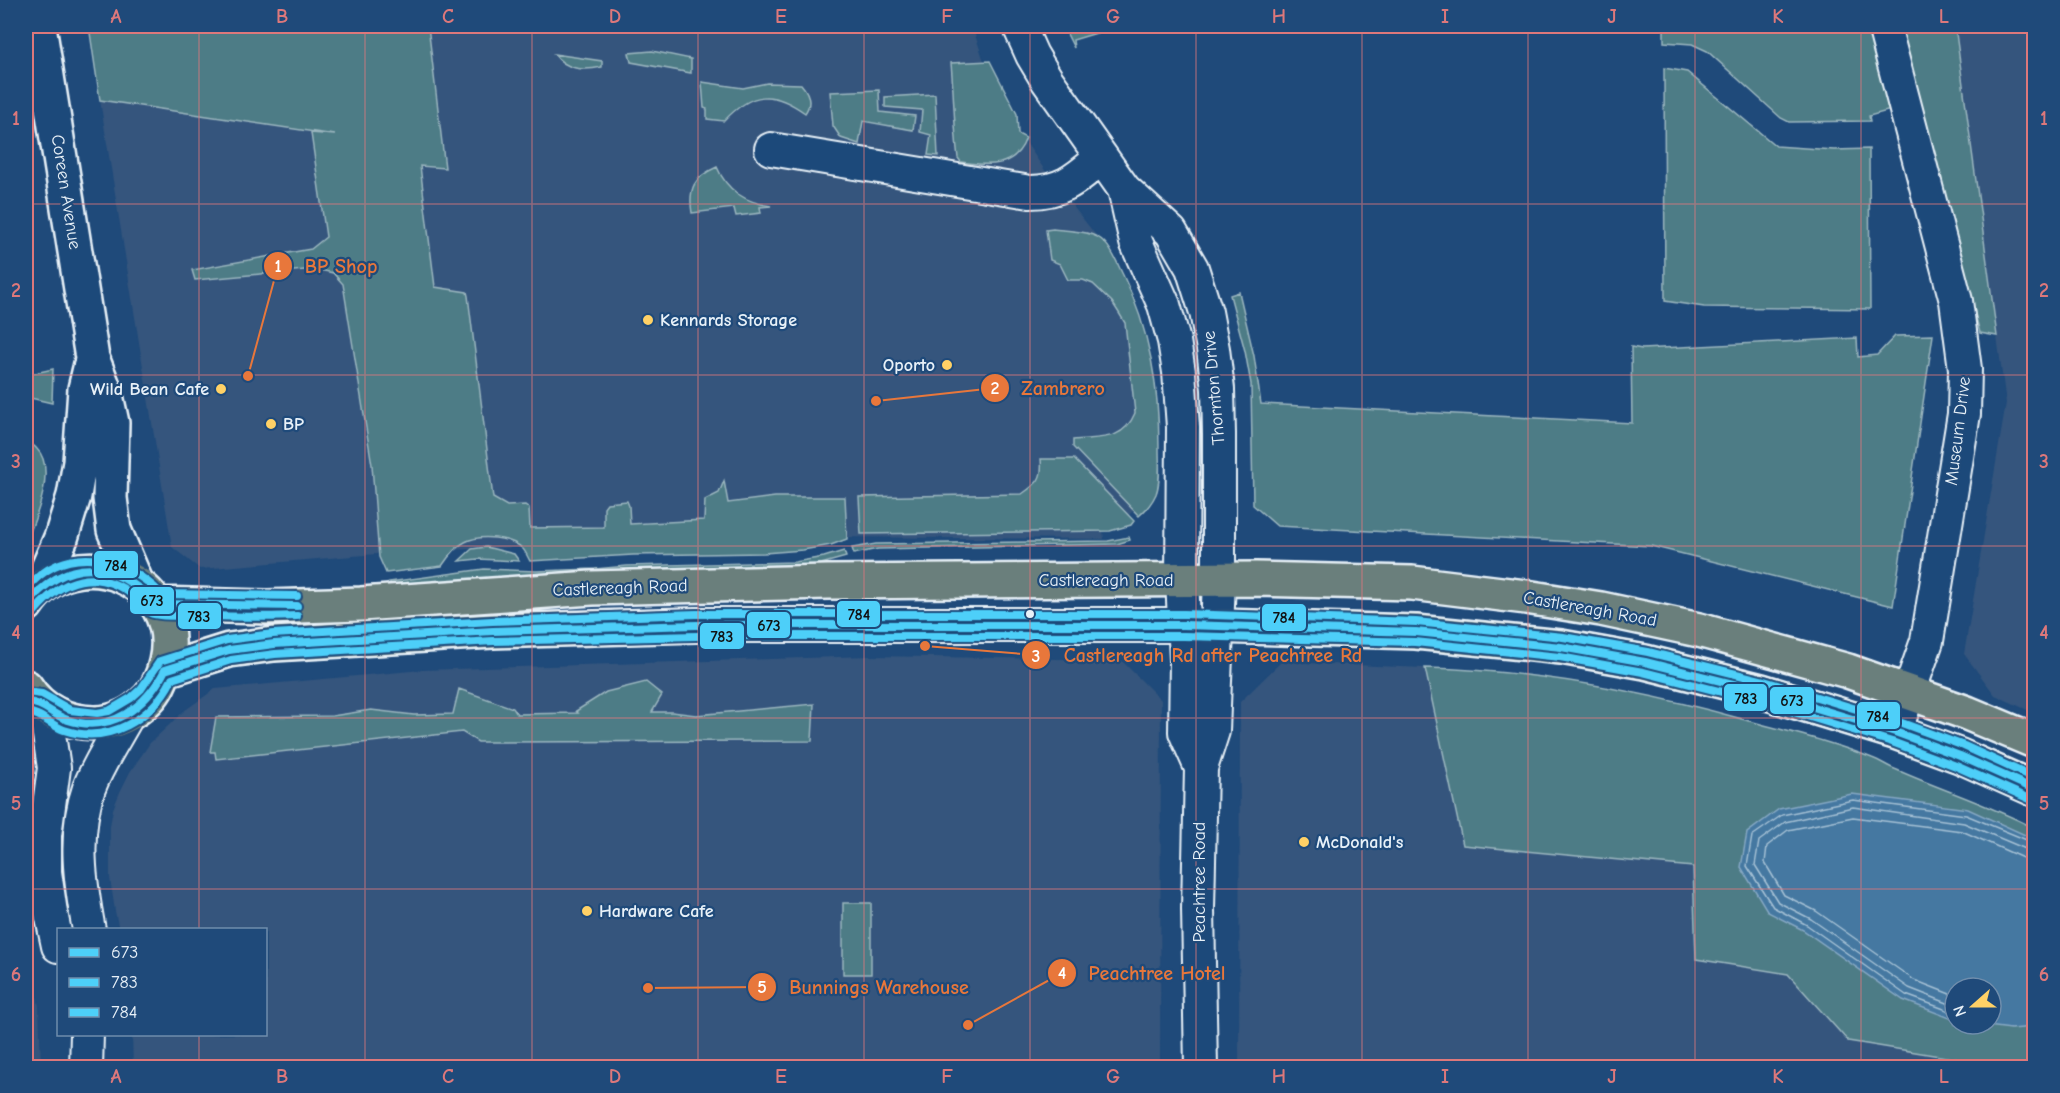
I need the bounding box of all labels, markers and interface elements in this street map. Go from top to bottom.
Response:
text: A [110,5,122,28]
text: B [276,5,288,28]
text: C [442,5,454,28]
text: D [609,5,621,28]
text: E [775,5,787,28]
text: F [941,5,953,28]
text: G [1106,5,1120,28]
text: H [1272,5,1286,28]
text: I [1441,5,1449,28]
text: J [1607,5,1617,28]
text: K [1772,5,1784,28]
text: L [1939,5,1949,28]
text: 1 [12,107,20,130]
text: 1 [2040,107,2048,130]
street label: Coreen Avenue [47,133,85,251]
callout: BP Shop [263,247,390,285]
text: BP Shop [305,255,377,278]
text: 1 [274,256,282,277]
text: 2 [11,279,21,302]
text: 2 [2039,279,2049,302]
place label: Kennards Storage [660,310,797,331]
marker: Kennards Storage [641,313,655,327]
street label: Thornton Drive [1199,330,1229,446]
place label: Oporto [883,355,935,376]
marker: Oporto [940,358,954,372]
callout: Zambrero [980,369,1117,407]
street label: Museum Drive [1941,375,1975,487]
text: Zambrero [1021,377,1105,400]
text: 2 [991,378,1000,399]
place label: Wild Bean Cafe [90,379,209,400]
marker: Wild Bean Cafe [214,382,228,396]
place label: BP [283,414,304,435]
marker: BP [264,417,278,431]
text: 3 [11,450,21,473]
text: 3 [2039,450,2049,473]
line badge: 784 [93,550,139,579]
text: 784 [105,557,127,575]
street label: Castlereagh Road [1038,570,1174,591]
street label: Castlereagh Road [552,575,688,601]
line badge: 673 [129,586,175,615]
street label: Castlereagh Road [1522,587,1658,631]
text: 673 [140,592,164,610]
line badge: 784 [836,600,881,628]
line badge: 783 [177,602,222,630]
line badge: 784 [1261,603,1307,632]
text: 784 [848,606,870,624]
text: 783 [188,608,211,626]
unlabelled marker [1024,608,1036,620]
text: 784 [1273,609,1295,627]
line badge: 673 [746,611,791,639]
text: 673 [757,617,781,635]
text: 4 [11,621,21,644]
text: 4 [2039,621,2049,644]
line badge: 783 [699,622,745,650]
text: 783 [711,628,734,646]
callout: Castlereagh Rd after Peachtree Rd [1021,636,1374,674]
text: Castlereagh Rd after Peachtree Rd [1064,644,1362,667]
text: 3 [1032,646,1040,667]
line badge: 783 [1723,683,1768,712]
line badge: 673 [1769,686,1815,715]
text: 783 [1735,690,1758,708]
text: 673 [1780,692,1804,710]
line badge: 784 [1856,701,1901,730]
text: 784 [1867,708,1889,726]
text: 5 [11,792,21,815]
text: 5 [2039,792,2049,815]
street label: Peachtree Road [1189,822,1210,942]
place label: McDonald's [1316,832,1404,853]
marker: McDonald's [1297,835,1311,849]
place label: Hardware Cafe [599,901,714,922]
marker: Hardware Cafe [580,904,594,918]
legend [57,928,267,1036]
text: 673 [111,942,138,963]
callout: Peachtree Hotel [1047,954,1238,992]
text: Peachtree Hotel [1089,962,1225,985]
text: 6 [11,963,21,986]
text: 4 [1058,963,1066,984]
text: 6 [2039,963,2049,986]
callout: Bunnings Warehouse [747,968,981,1006]
text: 783 [111,972,138,993]
text: Bunnings Warehouse [789,976,969,999]
north arrow [1943,976,2003,1036]
text: 5 [757,977,767,998]
text: 784 [111,1002,137,1023]
text: N [1950,1003,1970,1019]
text: A [110,1065,122,1088]
text: B [276,1065,288,1088]
text: C [442,1065,454,1088]
text: D [609,1065,621,1088]
text: E [775,1065,787,1088]
text: F [941,1065,953,1088]
text: G [1106,1065,1120,1088]
text: H [1272,1065,1286,1088]
text: I [1441,1065,1449,1088]
text: J [1607,1065,1617,1088]
text: K [1772,1065,1784,1088]
text: L [1939,1065,1949,1088]

